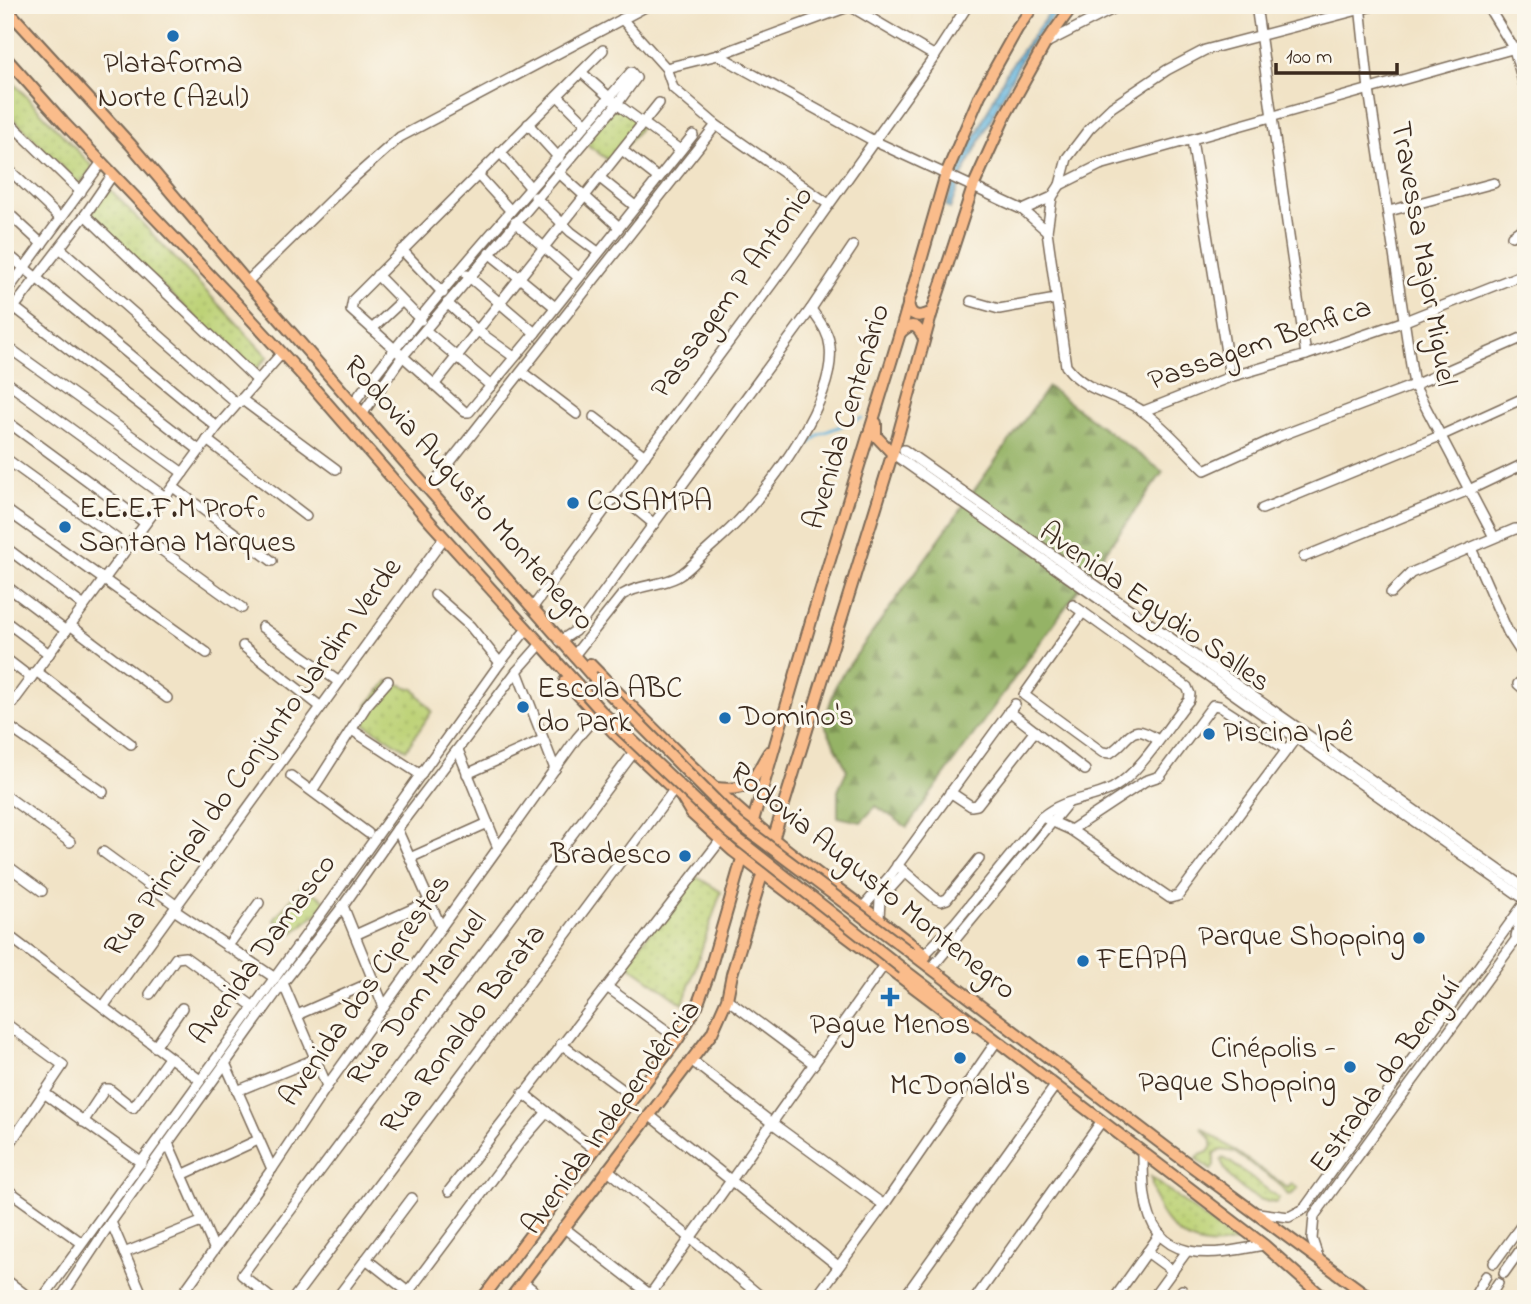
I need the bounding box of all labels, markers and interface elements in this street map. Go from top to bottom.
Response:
marker: Plataforma Norte (Azul) [165,28,181,44]
scale bar [1276,32,1396,76]
place label: Plataforma Norte (Azul) [98,43,249,121]
text: 100 m [1286,43,1332,73]
street label: Travessa Major Miguel [1377,118,1467,390]
street label: Passagem P Antonio [641,177,825,409]
street label: Passagem Benfica [1142,286,1378,404]
street label: Avenida Centenário [793,299,903,535]
street label: Rodovia Augusto Montenegro [332,346,604,642]
place label: COSAMPA [587,481,712,525]
place label: E.E.E.F.M Profº Santana Marques [79,488,296,566]
marker: COSAMPA [565,495,581,511]
street label: Avenida Egydio Salles [1029,511,1279,705]
marker: E.E.E.F.M Profº Santana Marques [57,519,73,535]
street label: Rua Principal do Conjunto Jardim Verde [94,549,414,967]
place label: Escola ABC do Park [537,668,682,746]
place label: Domino's [738,696,854,740]
marker: Escola ABC do Park [515,699,531,715]
marker: Domino's [717,710,733,726]
place label: Piscina Ipê [1223,712,1354,756]
marker: Piscina Ipê [1201,726,1217,742]
street label: Rodovia Augusto Montenegro [719,752,1025,1012]
place label: Bradesco [550,834,671,878]
street label: Avenida Damasco [179,845,349,1055]
marker: Bradesco [677,848,693,864]
street label: Avenida dos Ciprestes [269,866,463,1116]
street label: Rua Dom Manuel [337,902,499,1096]
street label: Rua Ronaldo Barata [370,915,558,1145]
place label: Parque Shopping [1198,916,1405,960]
marker: Parque Shopping [1411,930,1427,946]
place label: FEAPA [1096,939,1187,983]
marker: FEAPA [1075,953,1091,969]
street label: Estrada do Benguí [1299,968,1473,1184]
marker: Pague Menos [882,989,898,1005]
street label: Avenida Independência [511,991,713,1245]
place label: Pague Menos [810,1004,970,1048]
place label: Cinépolis - Paque Shopping [1138,1028,1336,1106]
marker: McDonald's [952,1050,968,1066]
marker: Cinépolis - Paque Shopping [1342,1059,1358,1075]
place label: McDonald's [890,1065,1030,1109]

